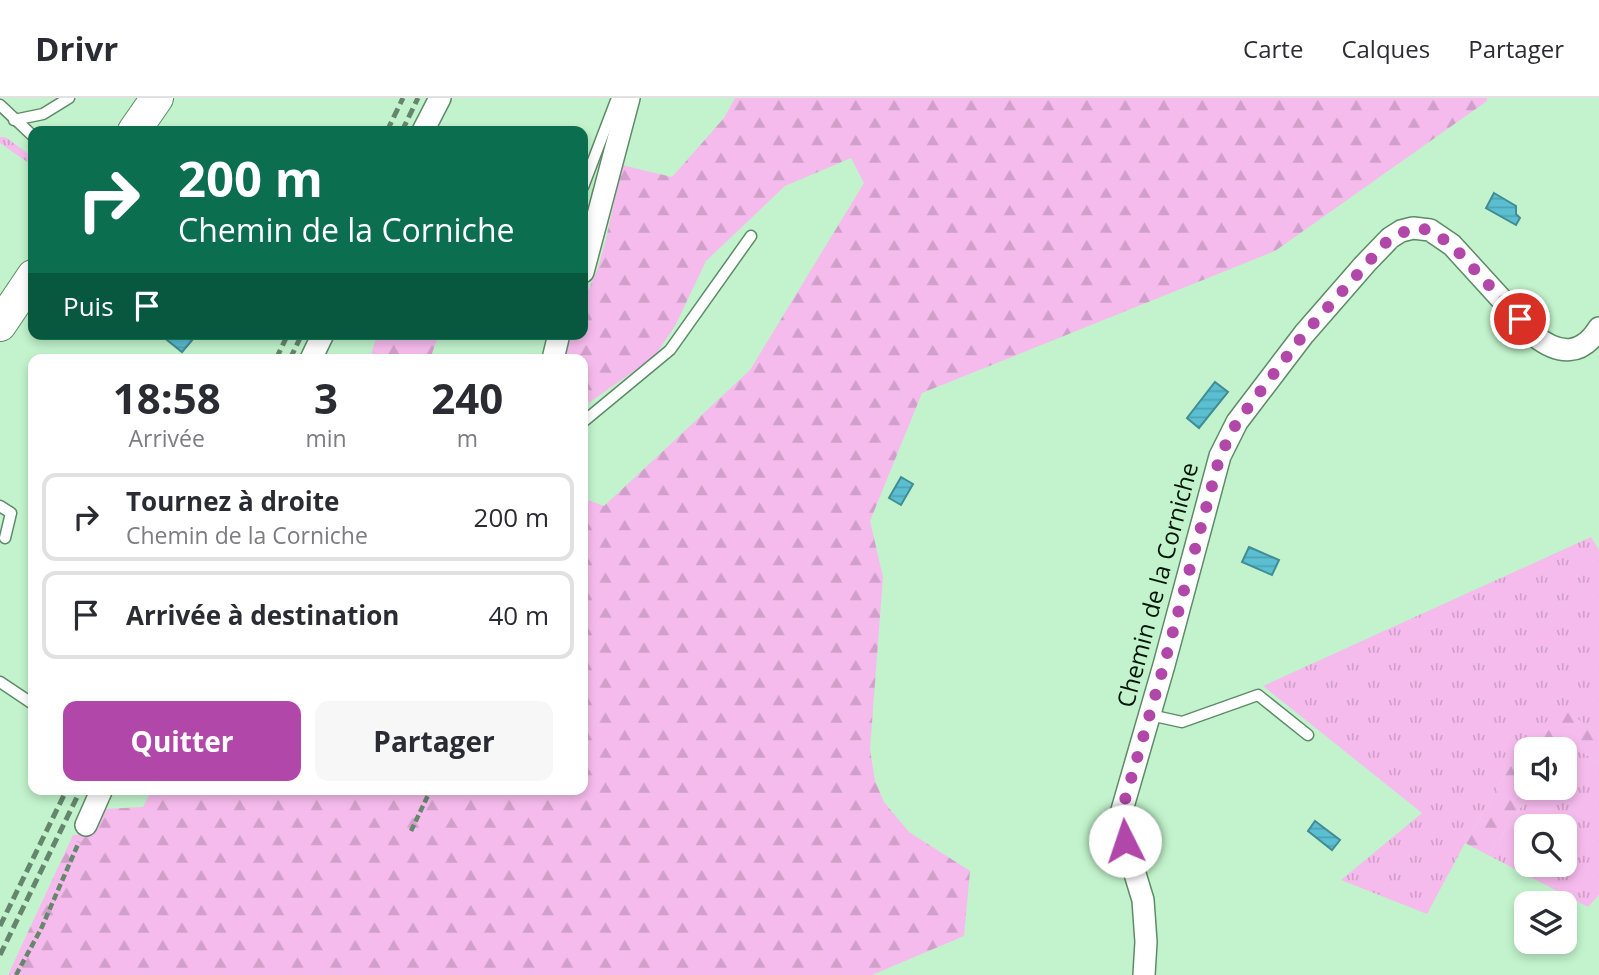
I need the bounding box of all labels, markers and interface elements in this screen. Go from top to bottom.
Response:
text: Drivr [35,26,118,71]
text: Carte [1243,32,1303,65]
text: Calques [1341,32,1430,65]
text: Partager [1468,32,1564,65]
text: 200 m [178,145,323,211]
icon: right [63,154,154,245]
text: Chemin de la Corniche [178,208,515,251]
icon: arrive [128,287,166,325]
text: Puis [63,288,114,324]
pin [1490,289,1550,349]
icon: arrive [1501,300,1539,338]
text: 18:58 [113,369,221,426]
text: 3 [314,369,338,426]
text: 240 [431,369,503,426]
text: Arrivée [128,422,205,454]
text: min [305,422,347,454]
text: m [457,422,478,454]
street label: Chemin de la Corniche [1108,458,1205,711]
text: Tournez à droite [126,483,339,519]
icon: right [67,498,105,536]
text: 200 m [474,499,549,535]
text: Chemin de la Corniche [126,519,368,551]
icon: arrive [67,596,105,634]
text: Arrivée à destination [126,597,399,633]
text: 40 m [488,597,549,633]
button: Quitter [63,701,301,781]
button: Partager [315,701,553,781]
map controls [1514,737,1577,954]
button: sound [1514,737,1577,800]
position arrow [1088,804,1162,878]
button: search [1514,814,1577,877]
button: layers [1514,891,1577,954]

